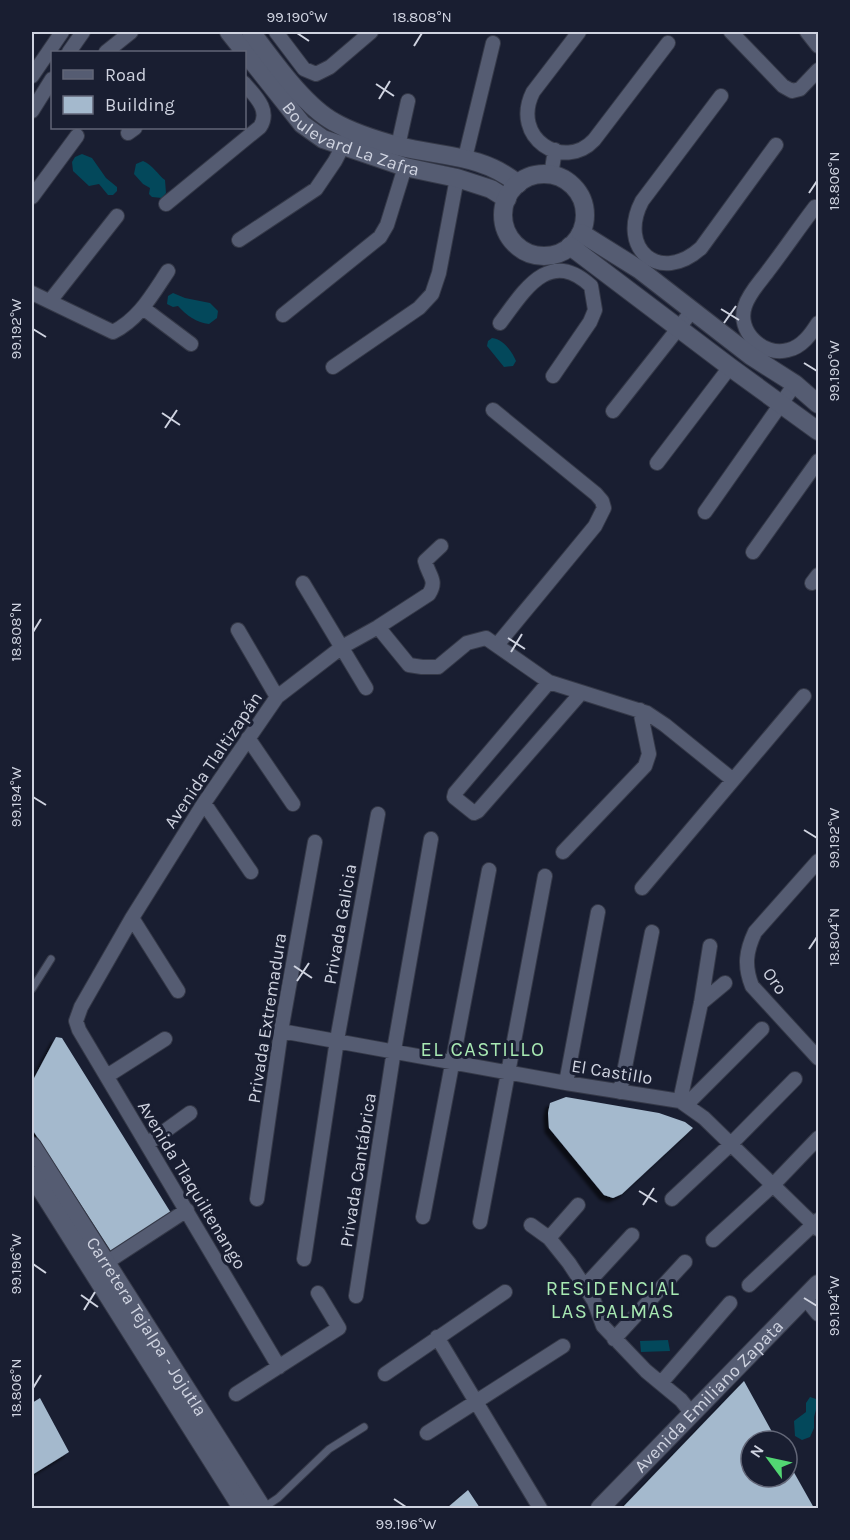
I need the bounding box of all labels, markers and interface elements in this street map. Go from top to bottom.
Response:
text: 99.190°W [266,8,328,26]
text: 18.808°N [392,8,452,26]
legend [51,51,246,129]
text: Road [105,64,146,86]
text: Building [105,94,175,116]
street label: Boulevard La Zafra [277,97,421,181]
text: 18.806°N [825,152,843,210]
text: 99.192°W [7,298,25,359]
text: 99.190°W [825,340,843,402]
text: 18.808°N [7,602,25,662]
street label: Avenida Tlaltizapán [159,687,267,833]
text: 99.194°W [7,766,25,827]
text: 99.192°W [825,807,843,868]
street label: Privada Galicia [319,862,361,986]
text: 18.804°N [825,908,843,966]
street label: Privada Extremadura [243,931,291,1105]
street label: Oro [758,963,792,999]
district label: EL CASTILLO [421,1038,545,1061]
street label: El Castillo [570,1055,654,1089]
street label: Privada Cantábrica [335,1091,381,1249]
street label: Avenida Tlaquiltenango [133,1097,251,1273]
text: 99.196°W [7,1233,25,1294]
street label: Carretera Tejalpa - Jojutla [82,1233,212,1420]
text: 99.194°W [825,1275,843,1336]
district label: RESIDENCIAL LAS PALMAS [546,1277,680,1323]
street label: Avenida Emiliano Zapata [630,1315,788,1477]
text: 18.806°N [7,1359,25,1417]
north arrow [739,1429,799,1489]
text: N [746,1441,768,1461]
text: 99.196°W [376,1515,437,1533]

